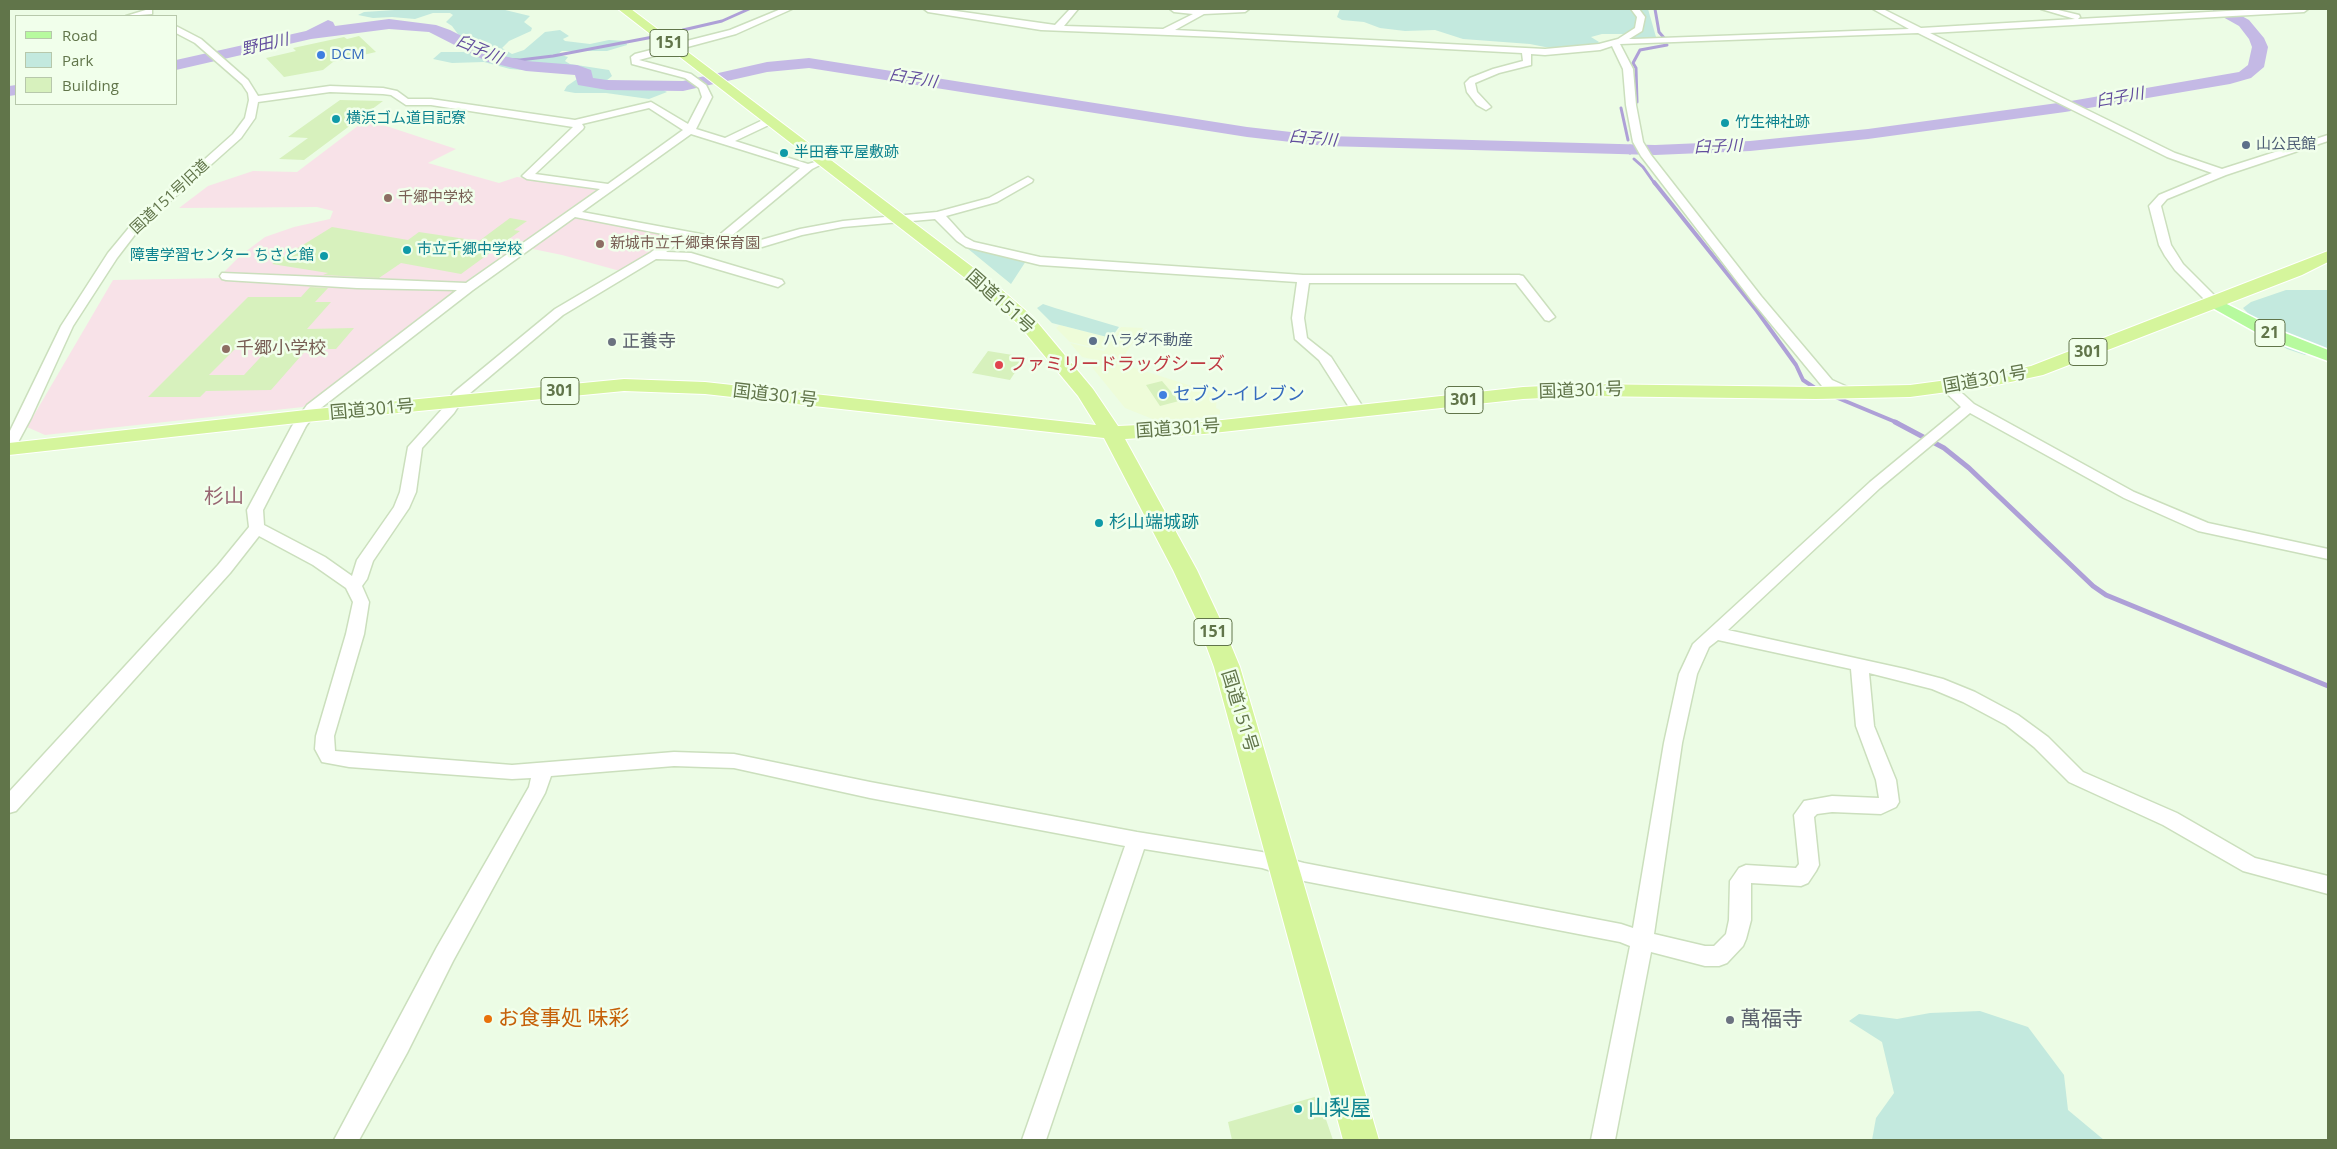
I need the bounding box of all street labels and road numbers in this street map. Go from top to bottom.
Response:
road number: 151 [650,29,688,56]
street label: 国道151号旧道 [127,156,213,238]
street label: 国道151号 [961,266,1039,338]
road number: 21 [2255,319,2285,346]
road number: 301 [2069,338,2107,366]
street label: 国道301号 [1941,362,2029,398]
road number: 301 [541,378,579,404]
street label: 国道301号 [1538,379,1624,403]
street label: 国道301号 [732,380,818,412]
road number: 301 [1445,386,1483,414]
street label: 国道301号 [329,396,415,424]
street label: 国道301号 [1135,415,1221,443]
road number: 151 [1194,618,1232,646]
street label: 国道151号 [1216,667,1262,755]

